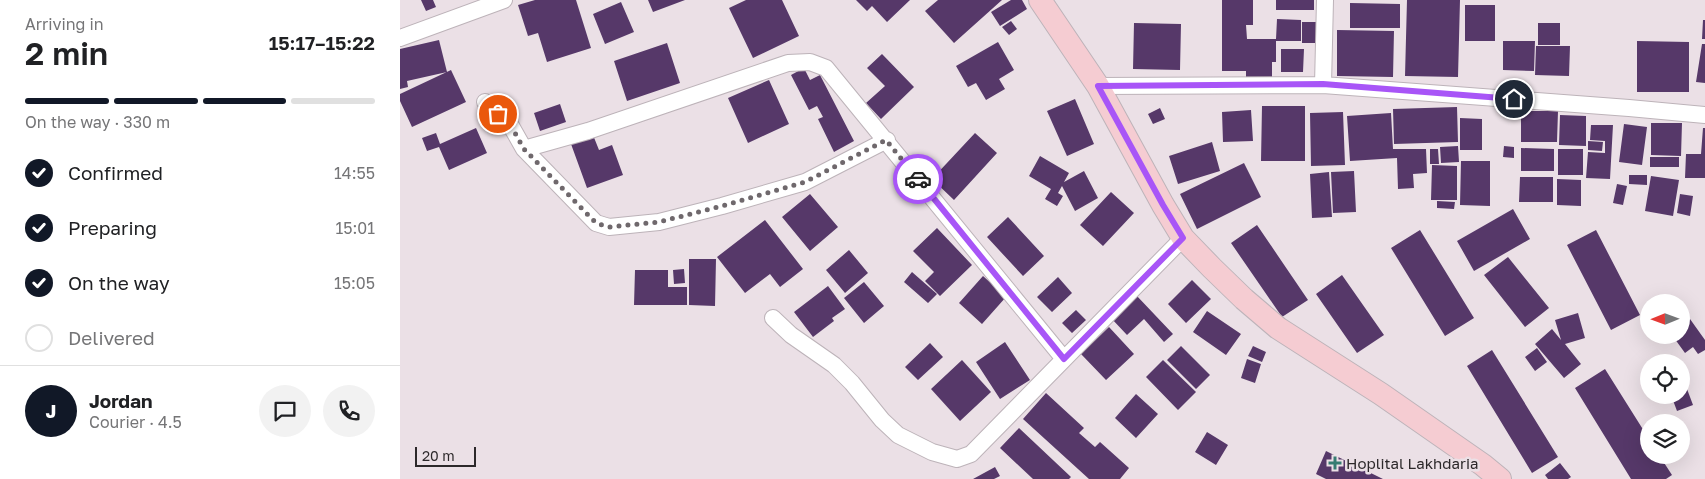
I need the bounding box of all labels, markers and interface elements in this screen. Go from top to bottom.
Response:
text: Arriving in [25,14,104,34]
text: 15:17–15:22 [269,31,375,54]
text: 2 min [25,34,108,72]
pin [1493,78,1535,120]
icon: home [1500,85,1528,113]
pin [477,93,519,135]
icon: bag [484,100,512,128]
text: On the way · 330 m [25,112,170,132]
courier [893,154,943,204]
icon: check [25,159,53,187]
text: Confirmed [68,161,163,184]
text: 14:55 [334,163,375,183]
icon: car [904,165,932,193]
icon: check [25,214,53,242]
text: Preparing [68,216,157,239]
text: 15:01 [335,218,375,238]
icon: check [25,269,53,297]
text: On the way [68,271,170,294]
text: 15:05 [334,273,375,293]
north arrow [1640,294,1690,344]
map controls [1640,294,1690,464]
text: Delivered [68,326,155,349]
button: locate [1640,354,1690,404]
button: chat [259,385,311,437]
button: phone [323,385,375,437]
text: Jordan [89,389,153,412]
text: J [46,399,56,422]
text: Courier · 4.5 [89,412,182,432]
button: layers [1640,414,1690,464]
scale bar [415,444,476,467]
text: 20 m [422,447,455,464]
place label: Hoplital Lakhdaria [1346,454,1478,472]
marker: Hoplital Lakhdaria [1328,456,1342,470]

